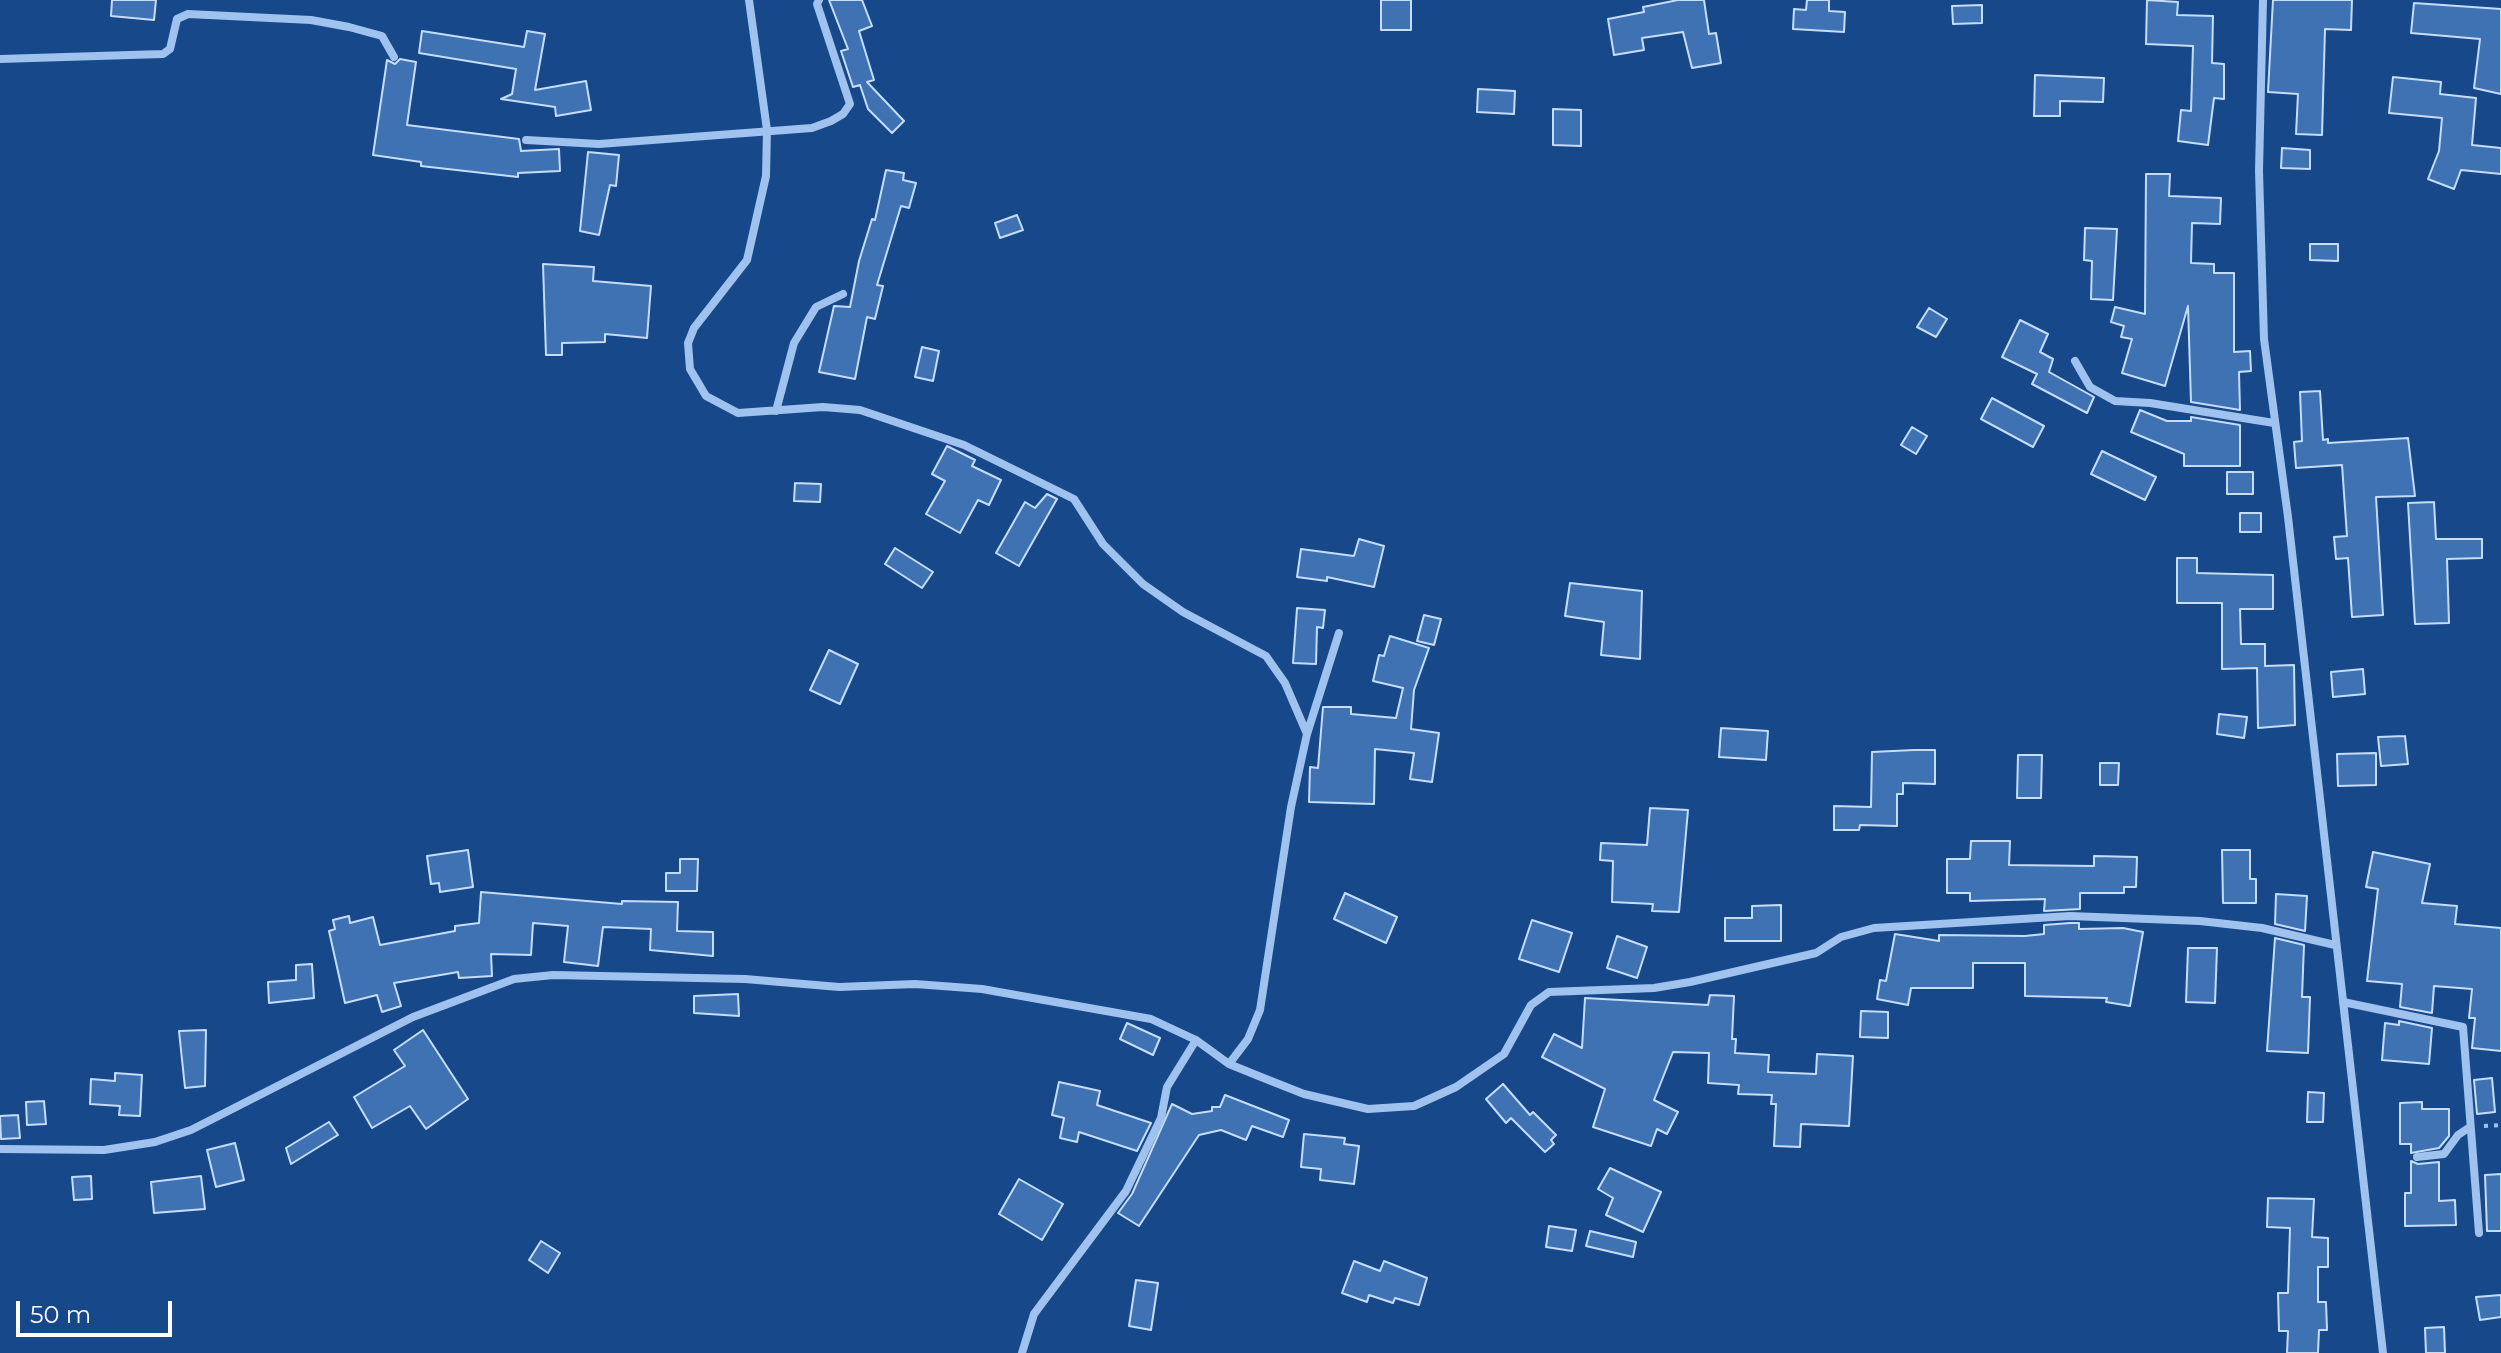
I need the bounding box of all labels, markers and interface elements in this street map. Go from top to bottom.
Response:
scale bar [20,1285,176,1335]
text: 50 m [30,1300,91,1329]

